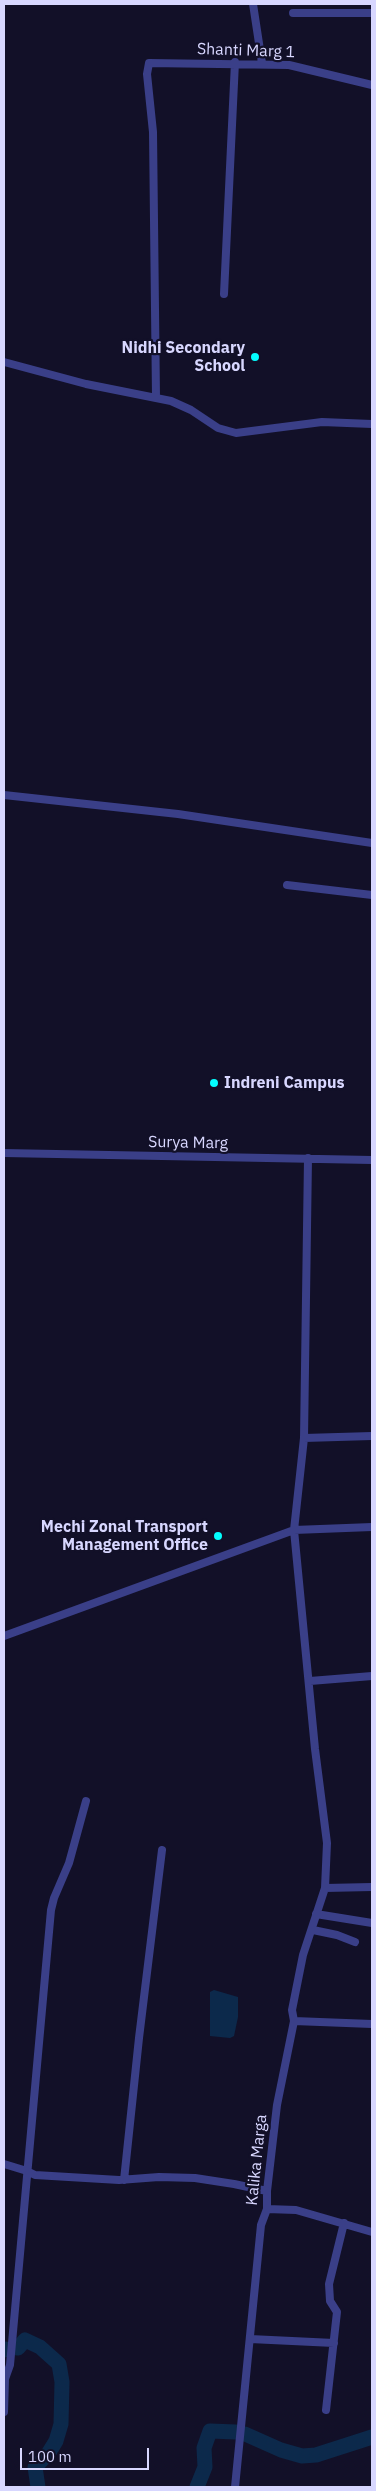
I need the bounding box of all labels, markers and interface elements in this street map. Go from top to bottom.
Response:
street label: Shanti Marg 1 [197,40,295,62]
place label: Nidhi Secondary School [122,338,245,376]
marker: Nidhi Secondary School [249,351,261,363]
place label: Indreni Campus [224,1073,345,1093]
marker: Indreni Campus [208,1077,220,1089]
street label: Surya Marg [148,1133,228,1153]
place label: Mechi Zonal Transport Management Office [41,1517,208,1555]
marker: Mechi Zonal Transport Management Office [212,1530,224,1542]
street label: Kalika Marga [243,2114,271,2206]
scale bar [22,2438,151,2470]
text: 100 m [28,2447,72,2466]

